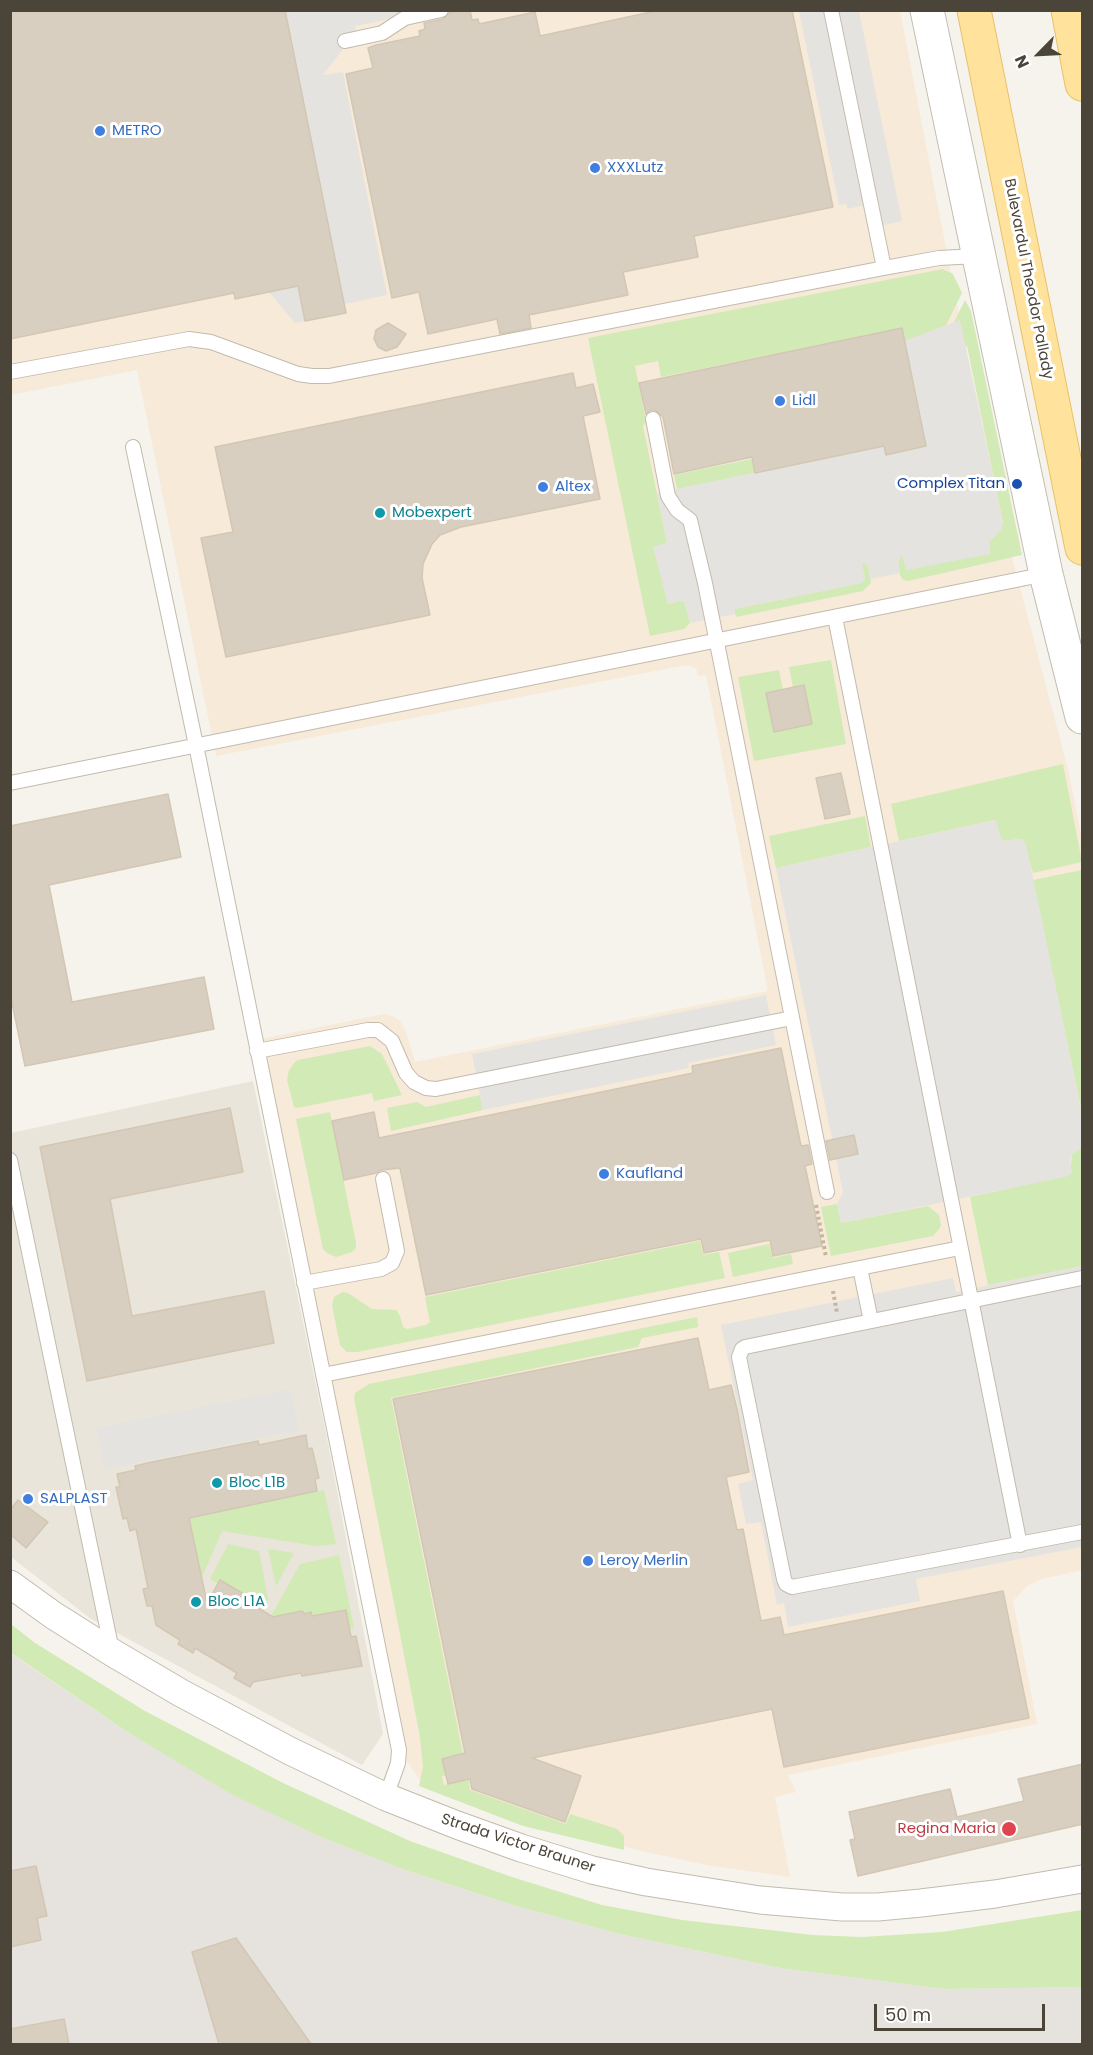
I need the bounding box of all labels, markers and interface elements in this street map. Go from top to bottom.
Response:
north arrow [1009,24,1069,84]
text: N [1009,51,1035,72]
place label: METRO [112,122,162,140]
marker: METRO [93,124,107,138]
place label: XXXLutz [607,159,663,177]
marker: XXXLutz [588,161,602,175]
street label: Bulevardul Theodor Pallady [1000,177,1056,381]
place label: Lidl [792,392,816,410]
marker: Lidl [773,394,787,408]
place label: Complex Titan [897,475,1005,493]
marker: Complex Titan [1010,477,1024,491]
place label: Altex [555,478,591,496]
marker: Altex [536,480,550,494]
place label: Mobexpert [392,504,472,522]
marker: Mobexpert [373,506,387,520]
place label: Kaufland [616,1165,683,1183]
marker: Kaufland [597,1167,611,1181]
place label: Bloc L1B [229,1474,285,1492]
marker: Bloc L1B [210,1476,224,1490]
place label: SALPLAST [40,1490,108,1508]
marker: SALPLAST [21,1492,35,1506]
place label: Leroy Merlin [600,1552,688,1570]
marker: Leroy Merlin [581,1554,595,1568]
place label: Bloc L1A [208,1593,265,1611]
marker: Bloc L1A [189,1595,203,1609]
street label: Strada Victor Brauner [439,1811,597,1877]
place label: Regina Maria [898,1820,996,1838]
marker: Regina Maria [1000,1820,1018,1838]
scale bar [877,1992,1048,2030]
text: 50 m [885,2002,931,2027]

